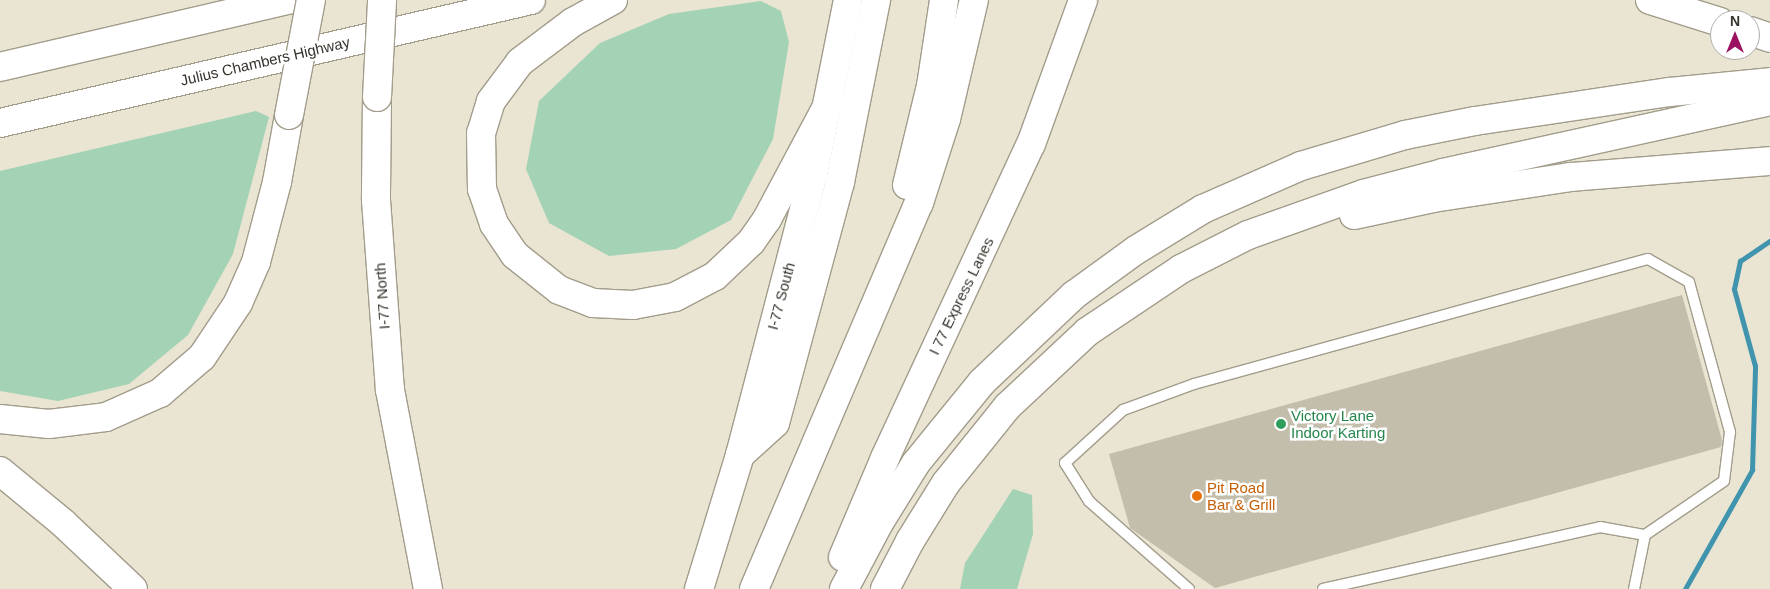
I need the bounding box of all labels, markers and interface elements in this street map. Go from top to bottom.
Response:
north arrow [1710,10,1760,60]
text: N [1730,13,1740,29]
street label: Julius Chambers Highway [178,33,352,89]
street label: I 77 Express Lanes [925,234,997,358]
street label: I-77 South [763,260,799,332]
street label: I-77 North [371,262,393,330]
place label: Victory Lane Indoor Karting [1291,406,1385,441]
marker: Victory Lane Indoor Karting [1275,418,1287,430]
place label: Pit Road Bar & Grill [1207,478,1275,513]
marker: Pit Road Bar & Grill [1191,490,1203,502]

